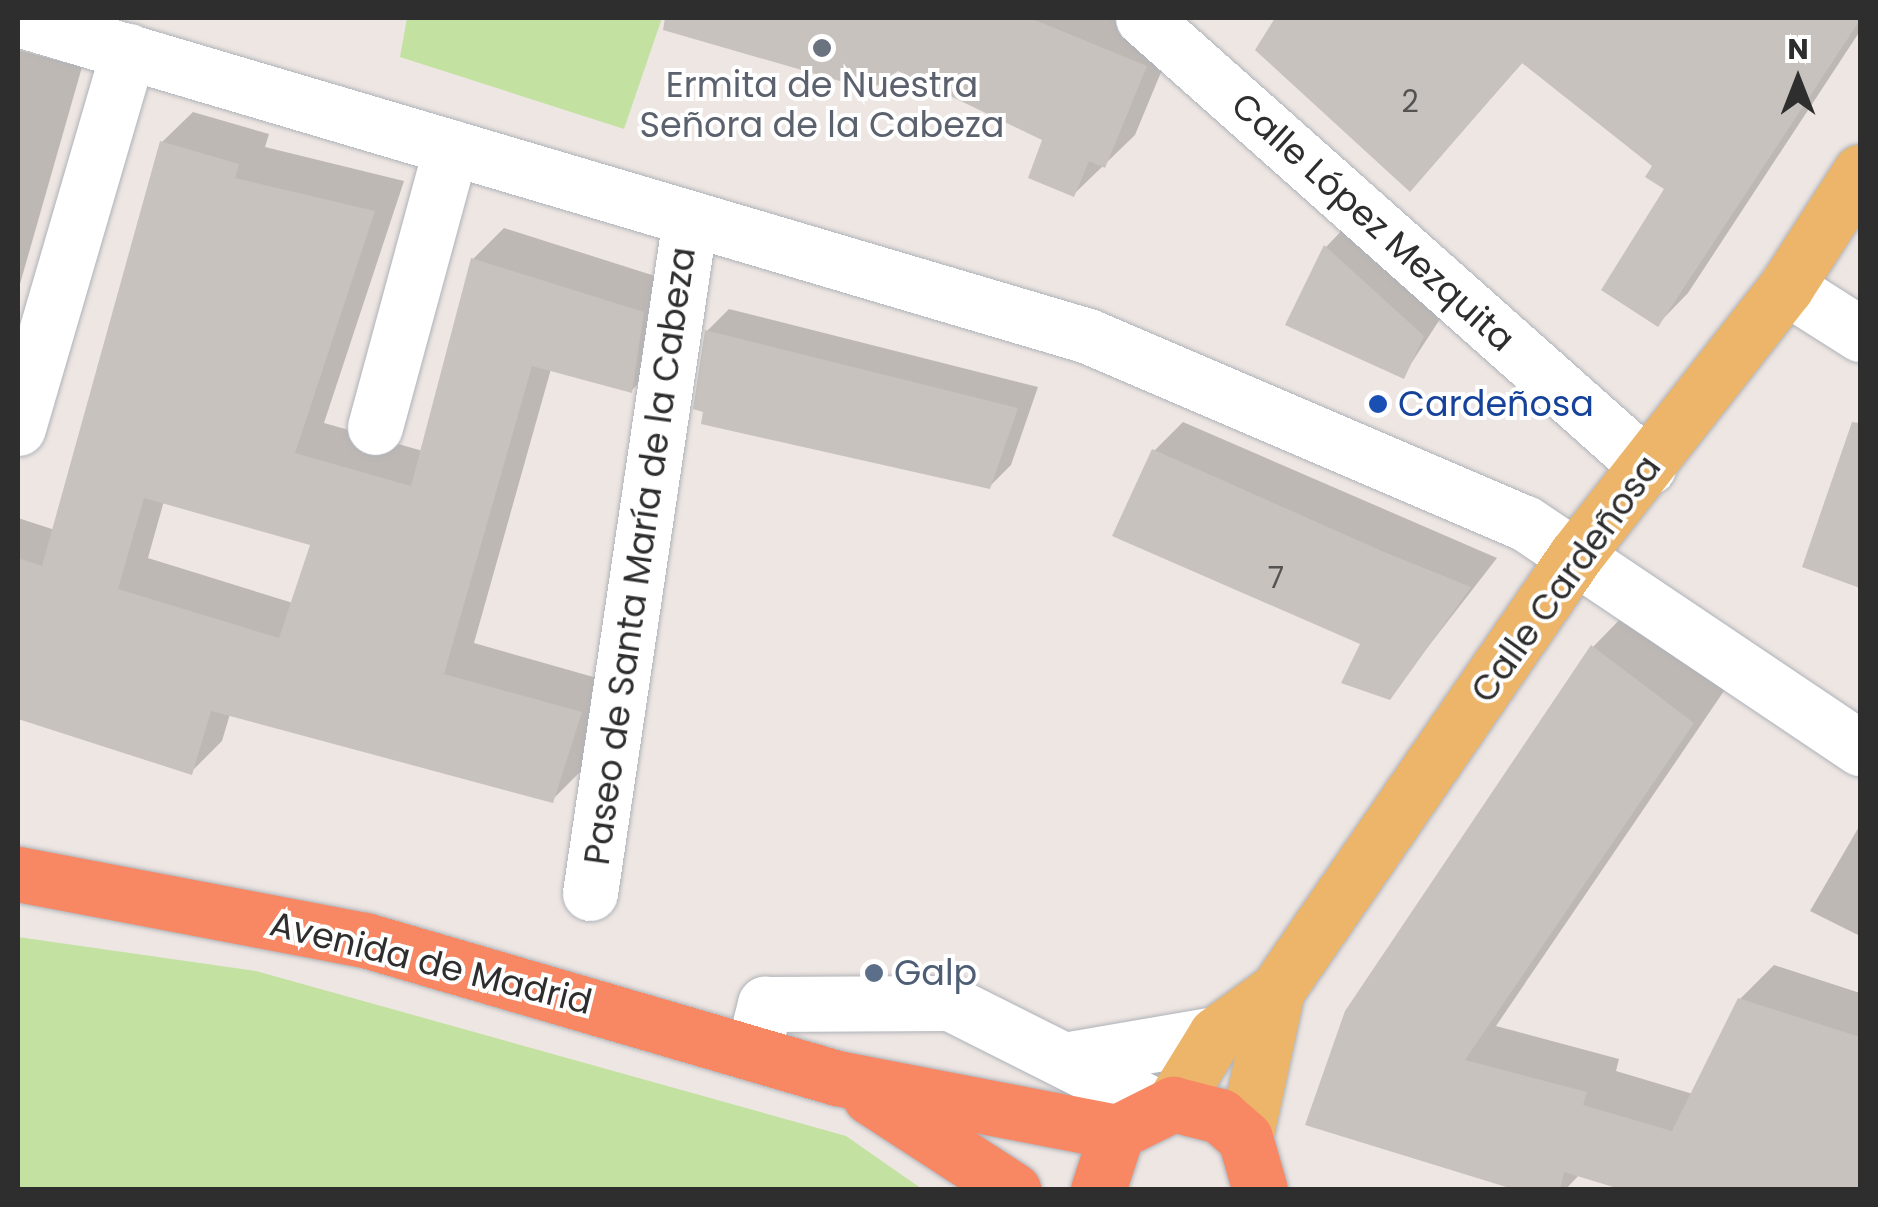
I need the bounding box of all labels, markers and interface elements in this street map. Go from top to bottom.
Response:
north arrow [1748,30,1848,130]
text: N [1787,30,1809,69]
marker: Ermita de Nuestra Señora de la Cabeza [811,37,833,59]
place label: Ermita de Nuestra Señora de la Cabeza [639,64,1005,146]
street label: Calle López Mezquita [1223,84,1523,360]
house number: 2 [1401,84,1419,120]
street label: Paseo de Santa María de la Cabeza [576,245,704,867]
place label: Cardeñosa [1398,383,1594,425]
marker: Cardeñosa [1367,393,1389,415]
street label: Calle Cardeñosa [1462,447,1670,711]
house number: 7 [1268,560,1284,596]
street label: Avenida de Madrid [266,903,596,1023]
place label: Galp [894,952,977,994]
marker: Galp [863,962,885,984]

